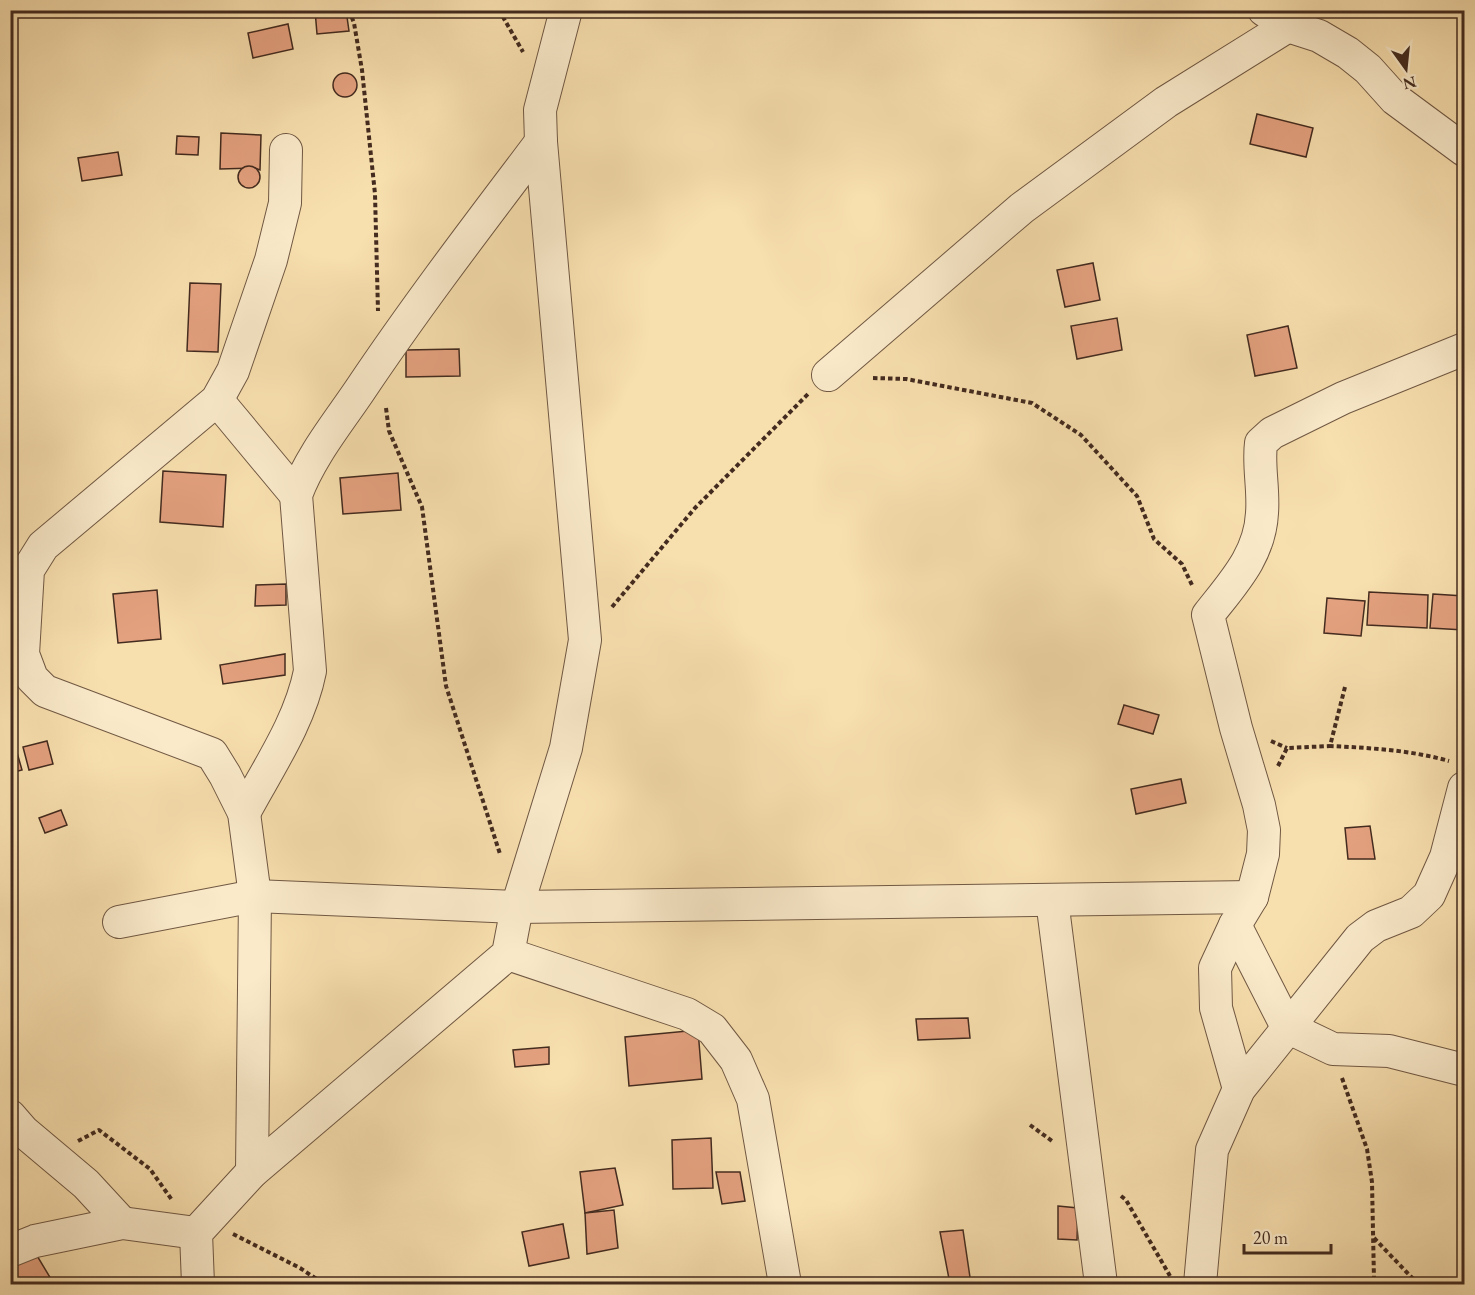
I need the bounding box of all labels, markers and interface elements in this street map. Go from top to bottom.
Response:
north arrow [1376,39,1436,99]
text: N [1401,71,1419,95]
scale bar [1244,1217,1331,1255]
text: 20 m [1253,1226,1288,1249]

